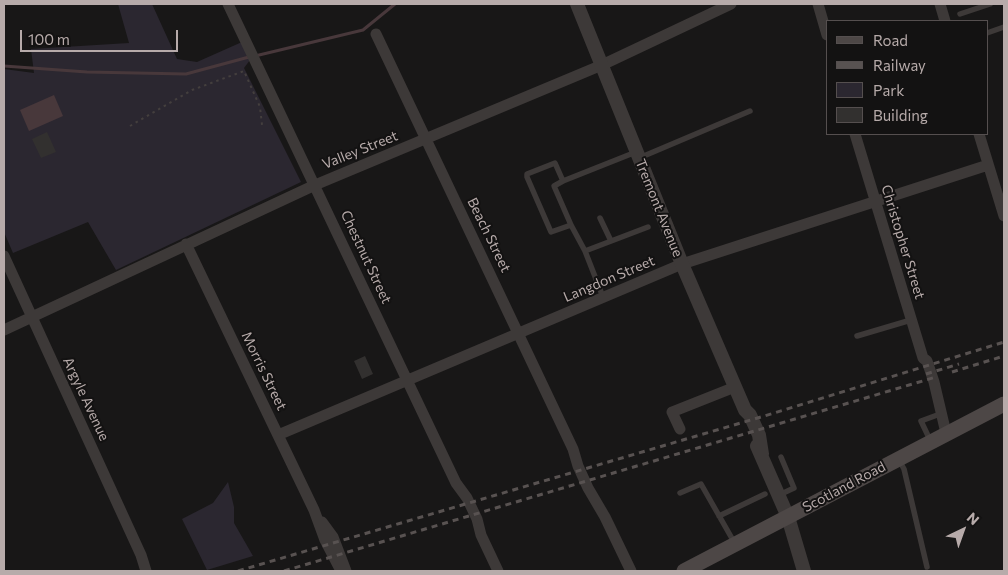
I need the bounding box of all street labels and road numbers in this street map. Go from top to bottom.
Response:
street label: Valley Street [320,127,400,173]
street label: Tremont Avenue [632,157,686,259]
street label: Christopher Street [878,183,928,301]
street label: Beach Street [464,195,514,275]
street label: Chestnut Street [337,208,395,306]
street label: Langdon Street [561,252,657,306]
street label: Morris Street [238,329,290,413]
street label: Argyle Avenue [59,354,113,444]
street label: Scotland Road [800,458,888,516]

